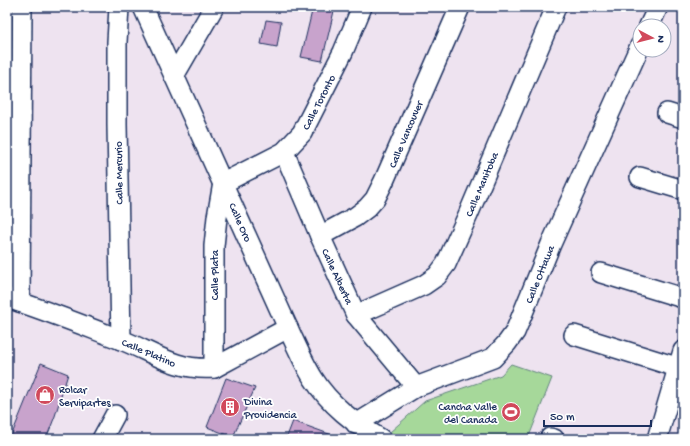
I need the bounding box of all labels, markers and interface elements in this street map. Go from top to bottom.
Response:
north arrow [632,18,672,58]
text: N [654,35,666,43]
street label: Calle Toronto [301,73,339,132]
street label: Calle Vancouver [387,98,427,170]
street label: Calle Mercurio [113,141,127,205]
street label: Calle Manitoba [464,150,502,219]
street label: Calle Oro [225,201,253,244]
street label: Calle Ottawa [524,243,558,306]
street label: Calle Alberta [318,247,355,307]
street label: Calle Plata [210,249,222,300]
street label: Calle Platino [119,337,177,371]
shop icon: Rolcar Servipartes [34,384,56,406]
place label: Rolcar Servipartes [59,385,111,410]
building icon: Divina Providencia [219,396,241,418]
place label: Divina Providencia [243,397,297,422]
sports icon: Cancha Valle del Canada [500,401,522,423]
place label: Cancha Valle del Canada [439,402,498,427]
scale bar [544,402,651,428]
text: 50 m [550,411,575,425]

